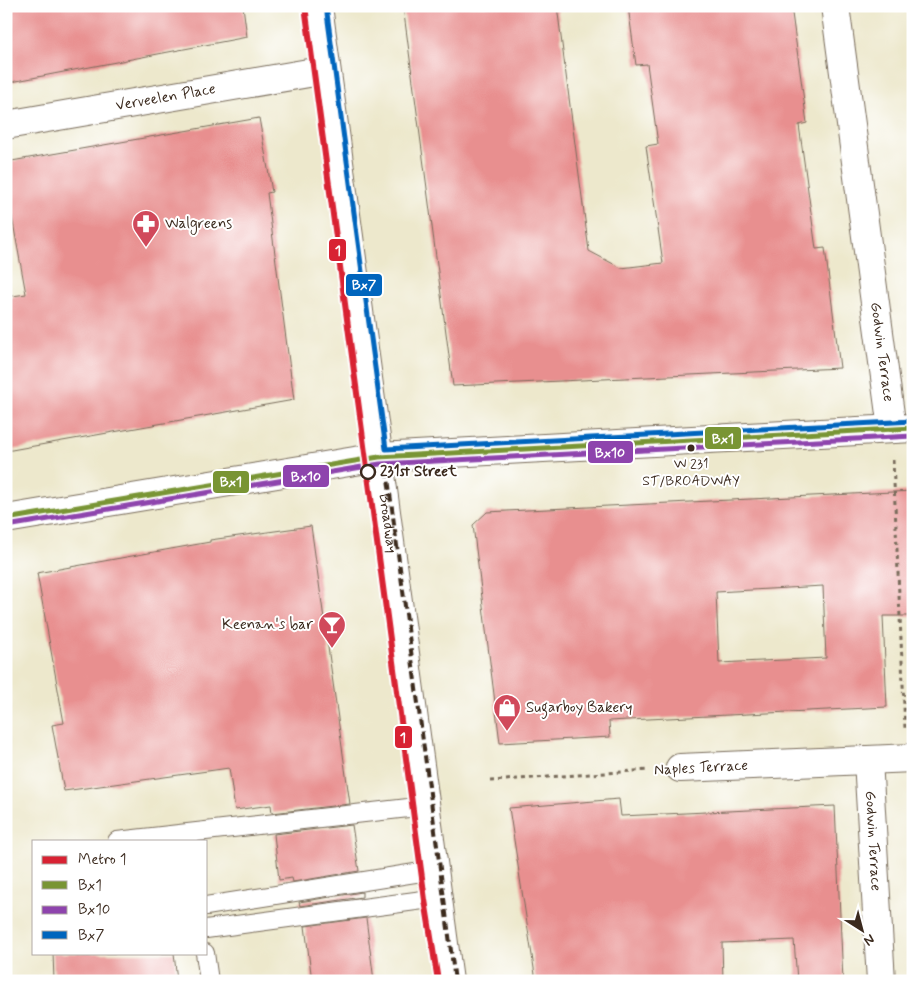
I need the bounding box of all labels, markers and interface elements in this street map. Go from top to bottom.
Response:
street label: Verveelen Place [114,79,217,116]
pharmacy icon: Walgreens [131,209,161,248]
place label: Walgreens [165,214,232,235]
line badge: 1 [328,238,347,262]
text: 1 [335,242,341,260]
line badge: Bx7 [345,273,383,297]
text: Bx7 [352,276,377,294]
street label: Godwin Terrace [865,301,898,403]
line badge: Bx1 [704,426,742,450]
text: Bx1 [712,430,734,448]
line badge: Bx10 [587,440,634,464]
marker: W 231 ST/BROADWAY [686,443,696,453]
text: Bx10 [595,444,625,462]
place label: W 231 ST/BROADWAY [642,455,740,490]
place label: 231st Street [380,462,458,482]
line badge: Bx10 [282,464,330,488]
marker: 231st Street [360,464,376,480]
text: Bx10 [291,468,321,486]
line badge: Bx1 [212,470,250,494]
text: Bx1 [220,473,242,491]
street label: Broadway [374,492,401,555]
bar icon: Keenan's bar [317,610,347,649]
place label: Keenan's bar [222,615,313,635]
shop icon: Sugarboy Bakery [492,693,522,732]
place label: Sugarboy Bakery [526,698,632,719]
line badge: 1 [394,725,413,749]
text: 1 [400,729,406,747]
street label: Naples Terrace [654,756,749,780]
street label: Godwin Terrace [860,790,886,892]
legend [32,840,208,954]
text: Metro 1 [78,850,127,870]
text: Bx1 [78,876,102,896]
text: Bx10 [78,900,110,920]
north arrow [836,904,886,954]
text: Bx7 [78,926,104,946]
text: N [860,930,878,950]

